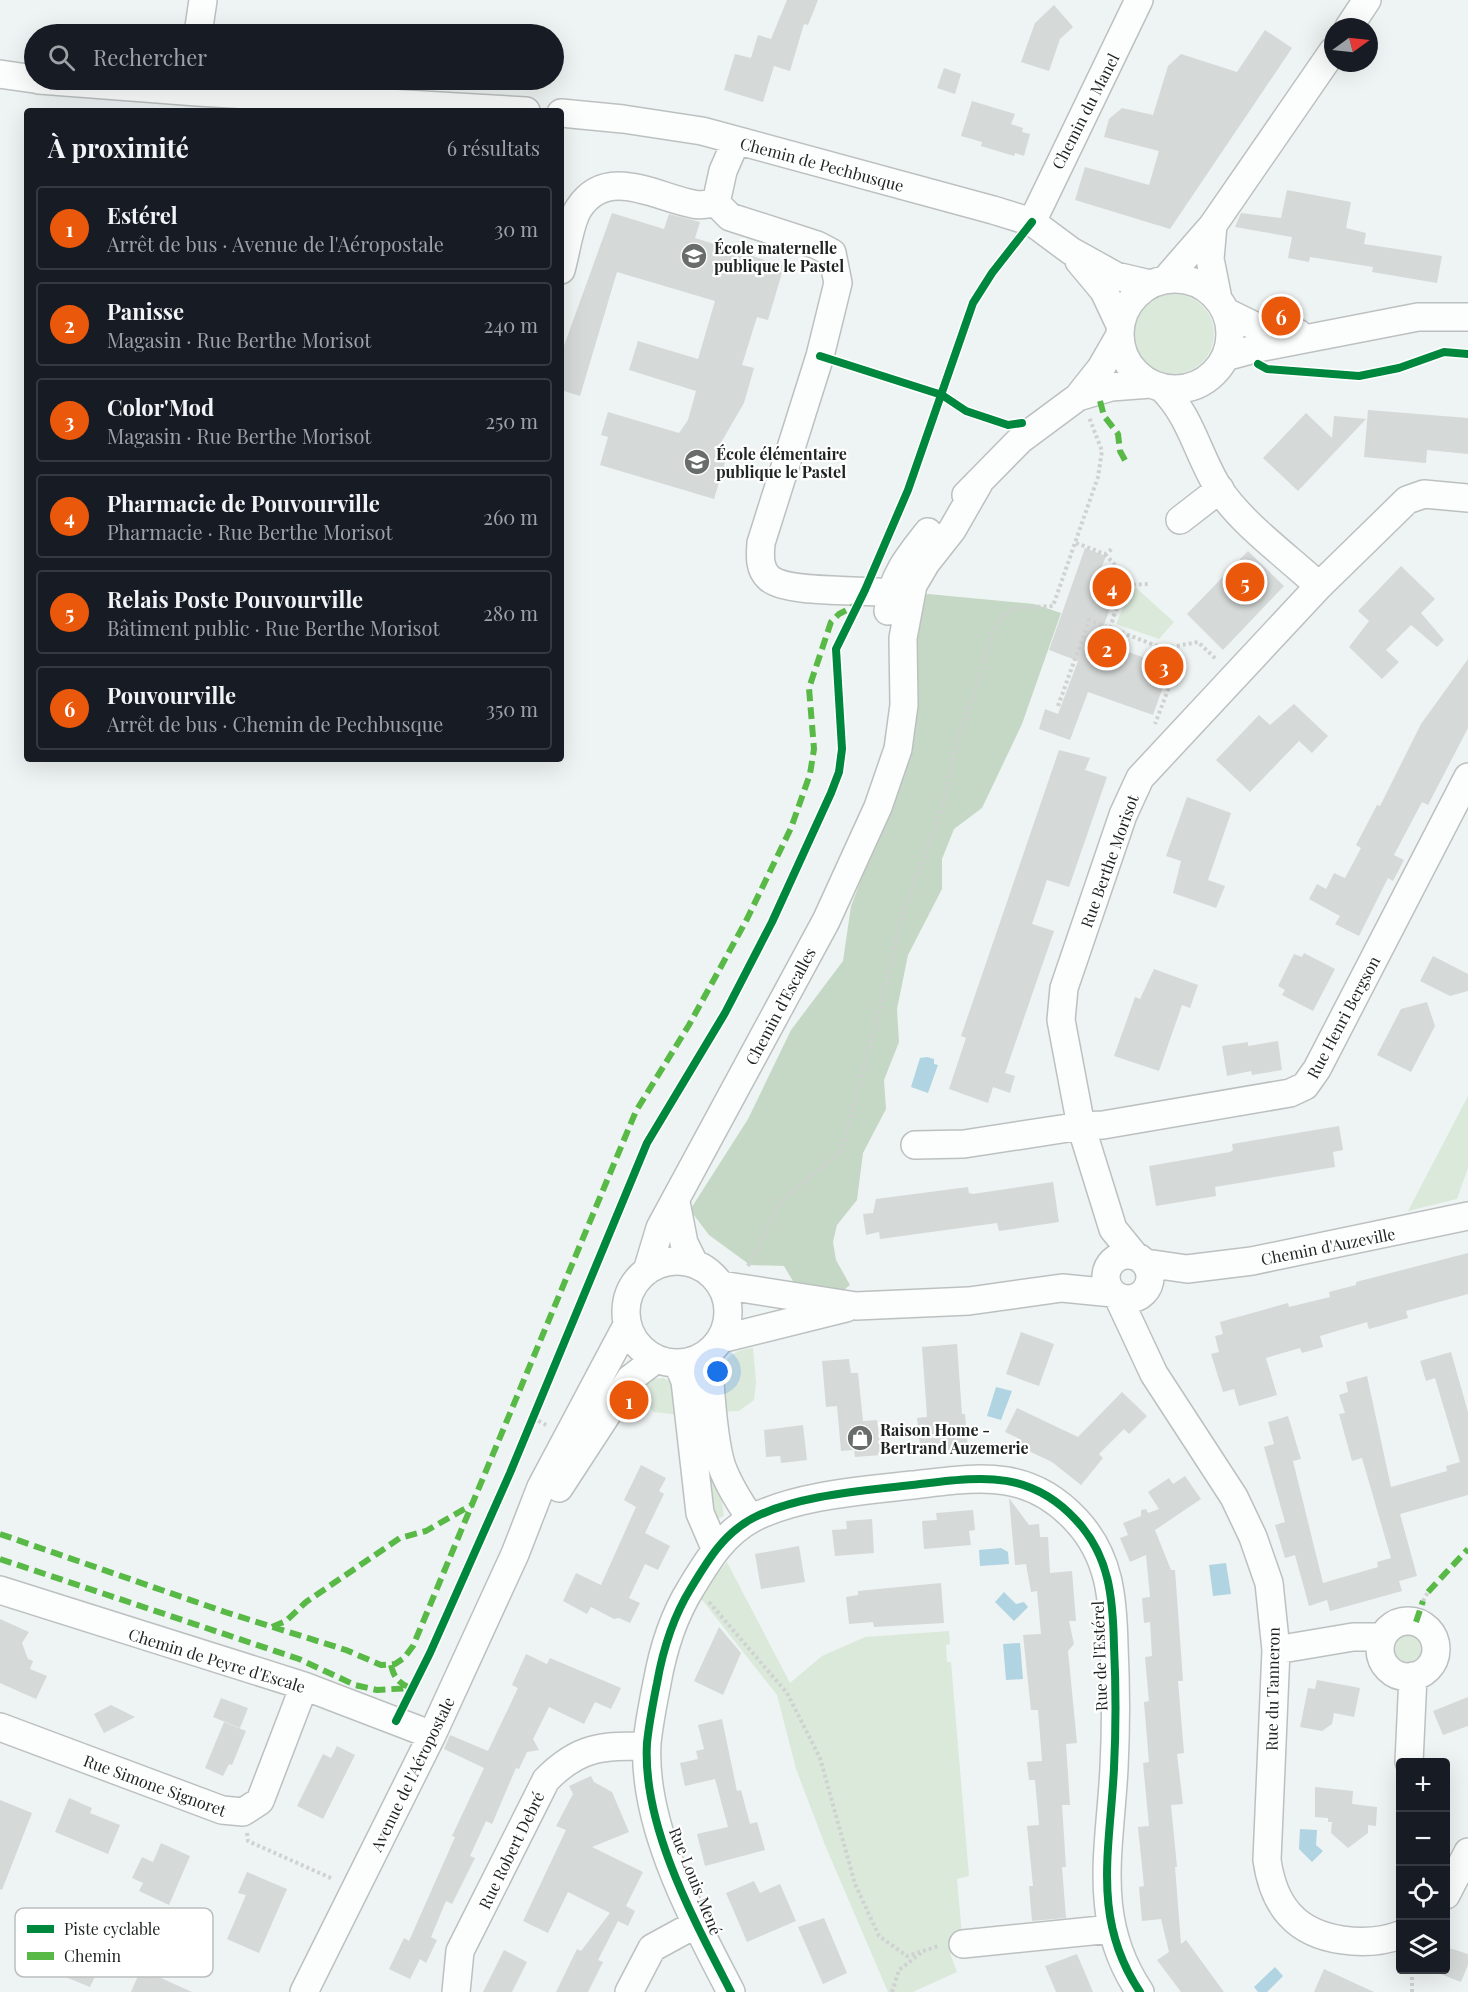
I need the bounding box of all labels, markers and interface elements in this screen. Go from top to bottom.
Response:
north arrow [1324,18,1378,72]
search box [24,24,564,90]
icon: search [45,41,78,74]
text: Rechercher [93,42,207,72]
street label: Chemin du Manel [1047,49,1124,173]
text: À proximité [48,130,189,165]
street label: Chemin de Pechbusque [738,132,906,196]
text: 6 résultats [447,134,540,161]
text: Estérel [107,200,178,230]
text: 1 [66,215,73,242]
text: 30 m [494,215,538,242]
text: Arrêt de bus · Avenue de l'Aéropostale [107,230,444,257]
place label: École maternelle publique le Pastel [714,237,844,276]
school or university icon: École maternelle publique le Pastel [679,241,709,271]
pin: 6 [1262,294,1300,338]
text: Panisse [107,296,184,326]
text: 2 [64,311,75,338]
text: 240 m [484,311,538,338]
text: Magasin · Rue Berthe Morisot [107,326,371,353]
text: Color'Mod [107,392,214,422]
text: 3 [65,407,74,434]
text: 250 m [485,407,538,434]
text: Magasin · Rue Berthe Morisot [107,422,371,449]
place label: École élémentaire publique le Pastel [716,443,847,482]
school or university icon: École élémentaire publique le Pastel [682,447,712,477]
text: Pharmacie de Pouvourville [107,488,380,518]
text: 4 [64,503,75,530]
text: 260 m [483,503,538,530]
text: Pharmacie · Rue Berthe Morisot [107,518,393,545]
pin: 5 [1226,560,1264,604]
pin: 4 [1092,564,1132,610]
text: Relais Poste Pouvourville [107,584,363,614]
text: 5 [65,599,74,626]
text: 280 m [483,599,538,626]
text: Bâtiment public · Rue Berthe Morisot [107,614,440,641]
pin: 2 [1088,626,1126,670]
pin: 3 [1144,644,1184,688]
text: Pouvourville [107,680,236,710]
text: 6 [64,695,75,722]
text: 350 m [486,695,538,722]
text: Arrêt de bus · Chemin de Pechbusque [107,710,443,737]
street label: Rue Berthe Morisot [1075,791,1143,930]
street label: Chemin d'Escalles [740,944,820,1068]
street label: Rue Henri Bergson [1302,952,1384,1082]
street label: Chemin d'Auzeville [1259,1223,1397,1269]
your location [703,1357,732,1386]
pin: 1 [610,1378,648,1422]
place label: Raison Home - Bertrand Auzemerie [880,1419,1029,1458]
shop icon: Raison Home - Bertrand Auzemerie [845,1423,875,1453]
street label: Rue de l'Estérel [1087,1600,1111,1712]
street label: Chemin de Peyre d'Escale [126,1623,308,1697]
street label: Rue du Tanneron [1260,1626,1284,1751]
street label: Avenue de l'Aéropostale [365,1693,459,1856]
street label: Rue Simone Signoret [81,1749,230,1821]
map controls [1396,1758,1450,1974]
button: + [1396,1758,1450,1812]
street label: Rue Robert Debré [473,1788,549,1912]
button: − [1396,1812,1450,1866]
street label: Rue Louis Mené [665,1824,727,1938]
button: locate [1396,1866,1450,1920]
legend [15,1908,213,1977]
text: Piste cyclable [64,1918,160,1939]
button: layers [1396,1920,1450,1974]
text: Chemin [64,1945,121,1966]

